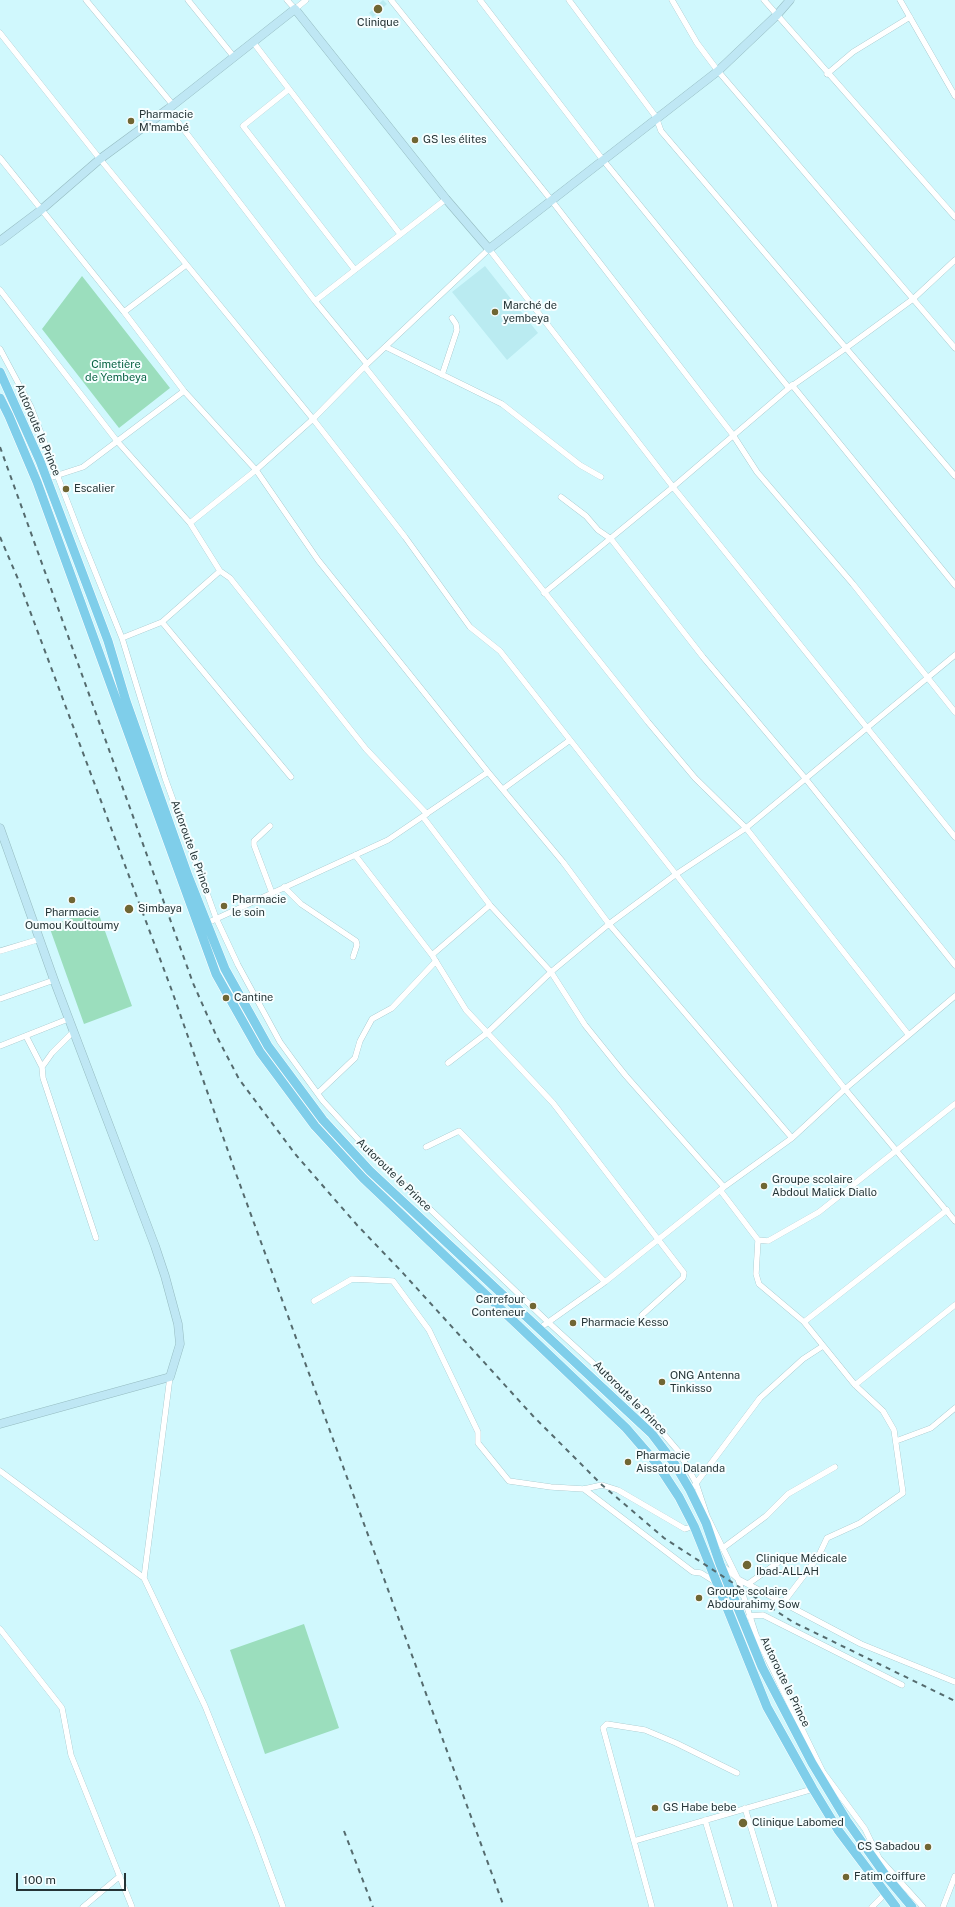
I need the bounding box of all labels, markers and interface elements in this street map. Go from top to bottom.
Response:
marker: Clinique [372,3,384,15]
place label: Clinique [357,16,399,30]
place label: Pharmacie M'mambé [139,108,193,134]
marker: Pharmacie M'mambé [126,116,136,126]
place label: GS les élites [423,133,487,147]
marker: GS les élites [410,135,420,145]
place label: Marché de yembeya [503,299,557,325]
marker: Marché de yembeya [490,307,500,317]
park label: Cimetière de Yembeya [85,358,147,384]
street label: Autoroute le Prince [13,382,63,478]
place label: Escalier [74,482,115,496]
marker: Escalier [61,484,71,494]
street label: Autoroute le Prince [168,798,214,896]
place label: Pharmacie le soin [232,893,286,919]
marker: Pharmacie Oumou Koultoumy [67,895,77,905]
marker: Pharmacie le soin [219,901,229,911]
place label: Simbaya [138,902,182,916]
marker: Simbaya [123,903,135,915]
place label: Pharmacie Oumou Koultoumy [25,906,119,932]
place label: Cantine [234,991,273,1005]
marker: Cantine [221,993,231,1003]
street label: Autoroute le Prince [354,1136,434,1214]
place label: Groupe scolaire Abdoul Malick Diallo [772,1173,877,1199]
marker: Groupe scolaire Abdoul Malick Diallo [759,1181,769,1191]
place label: Carrefour Conteneur [471,1293,525,1319]
marker: Carrefour Conteneur [528,1301,538,1311]
place label: Pharmacie Kesso [581,1316,669,1330]
marker: Pharmacie Kesso [568,1318,578,1328]
street label: Autoroute le Prince [590,1358,670,1438]
place label: ONG Antenna Tinkisso [670,1369,740,1395]
marker: ONG Antenna Tinkisso [657,1377,667,1387]
place label: Pharmacie Aissatou Dalanda [636,1449,725,1475]
marker: Pharmacie Aissatou Dalanda [623,1457,633,1467]
place label: Clinique Médicale Ibad-ALLAH [756,1552,847,1578]
marker: Clinique Médicale Ibad-ALLAH [741,1559,753,1571]
place label: Groupe scolaire Abdourahimy Sow [707,1585,800,1611]
marker: Groupe scolaire Abdourahimy Sow [694,1593,704,1603]
street label: Autoroute le Prince [757,1635,813,1729]
place label: GS Habe bebe [663,1801,737,1815]
marker: GS Habe bebe [650,1803,660,1813]
place label: Clinique Labomed [752,1816,844,1830]
marker: Clinique Labomed [737,1817,749,1829]
place label: CS Sabadou [857,1840,920,1854]
marker: CS Sabadou [923,1842,933,1852]
scale bar [18,1865,128,1891]
place label: Fatim coiffure [854,1870,926,1884]
marker: Fatim coiffure [841,1872,851,1882]
text: 100 m [23,1873,56,1887]

